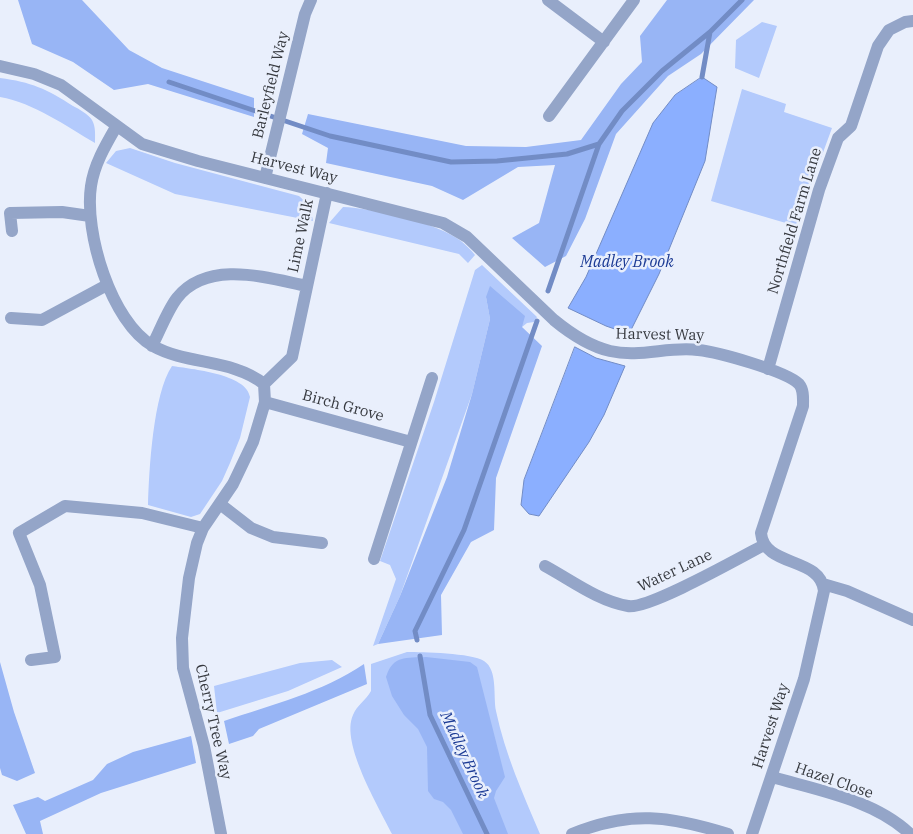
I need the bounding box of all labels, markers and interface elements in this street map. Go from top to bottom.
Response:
street label: Barleyfield Way [249,30,293,140]
street label: Northfield Farm Lane [764,146,826,296]
street label: Harvest Way [249,149,339,187]
street label: Lime Walk [284,198,318,274]
water label: Madley Brook [580,252,674,272]
street label: Harvest Way [616,325,704,345]
street label: Birch Grove [300,386,386,426]
street label: Water Lane [635,546,715,596]
street label: Cherry Tree Way [191,663,235,781]
street label: Harvest Way [749,681,793,771]
water label: Madley Brook [436,709,492,801]
street label: Hazel Close [793,759,875,803]

